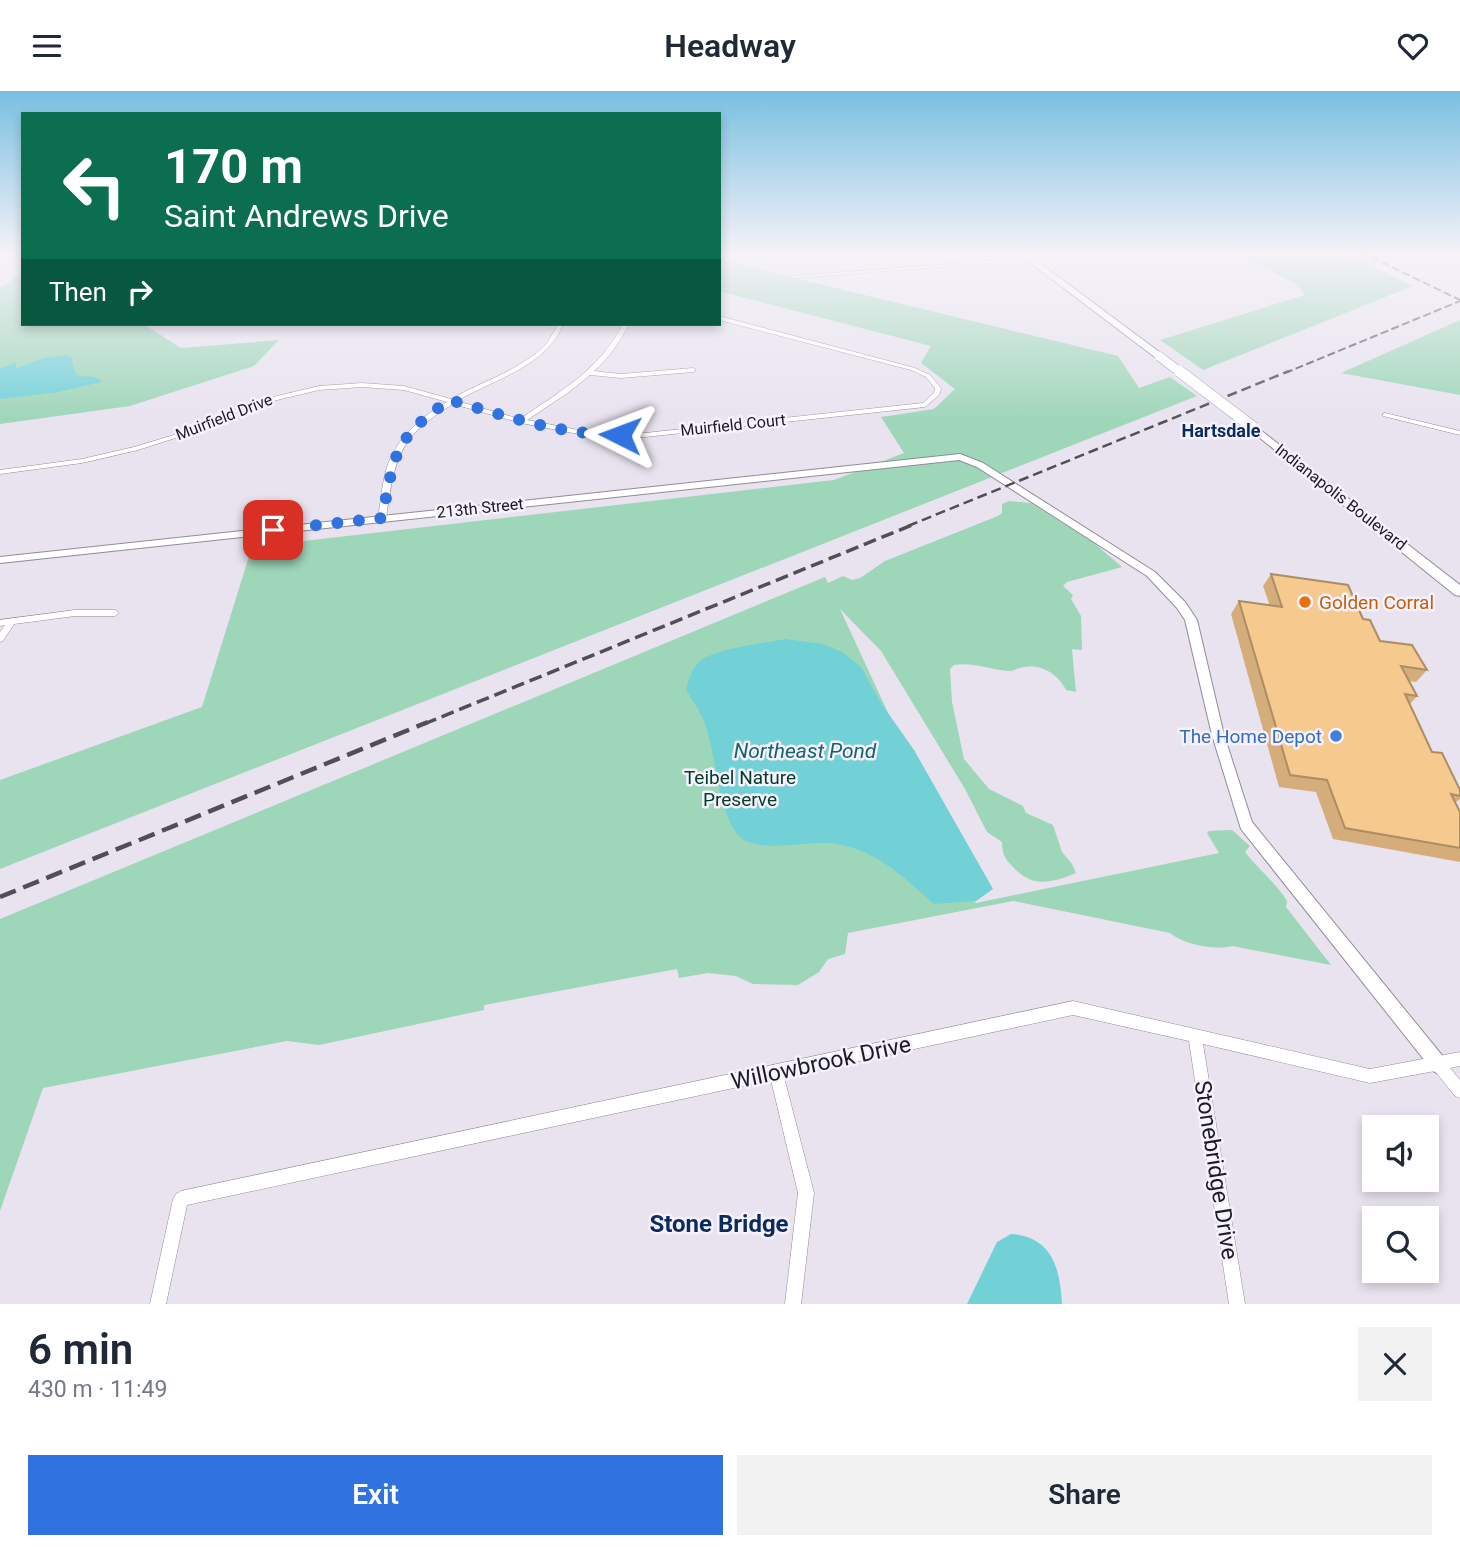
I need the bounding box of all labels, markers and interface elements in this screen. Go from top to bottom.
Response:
icon: menu [28,27,66,65]
text: Headway [664,27,796,65]
icon: heart [1394,27,1432,65]
text: 170 m [164,138,303,195]
icon: left [49,140,140,231]
text: Saint Andrews Drive [164,197,449,235]
icon: right [121,273,159,311]
text: Then [49,277,107,307]
street label: Muirfield Drive [173,390,275,444]
position arrow [583,398,657,472]
street label: Muirfield Court [679,410,787,440]
district label: Hartsdale [1182,420,1261,441]
street label: Indianapolis Boulevard [1272,440,1410,554]
street label: 213th Street [436,494,524,522]
pin [243,500,303,560]
icon: arrive [254,511,292,549]
place label: Golden Corral [1319,591,1434,614]
marker: Golden Corral [1297,594,1313,610]
place label: The Home Depot [1179,725,1322,748]
marker: The Home Depot [1328,728,1344,744]
water label: Northeast Pond [734,739,877,763]
park label: Teibel Nature Preserve [684,766,796,811]
street label: Willowbrook Drive [729,1031,913,1095]
street label: Stonebridge Drive [1189,1079,1243,1261]
map controls [1362,1115,1439,1283]
button: sound [1362,1115,1439,1192]
button: search [1362,1206,1439,1283]
district label: Stone Bridge [649,1210,789,1238]
text: 6 min [28,1325,133,1374]
button: close [1358,1327,1432,1401]
text: 430 m · 11:49 [28,1376,167,1403]
button: Exit [28,1455,723,1535]
button: Share [737,1455,1432,1535]

